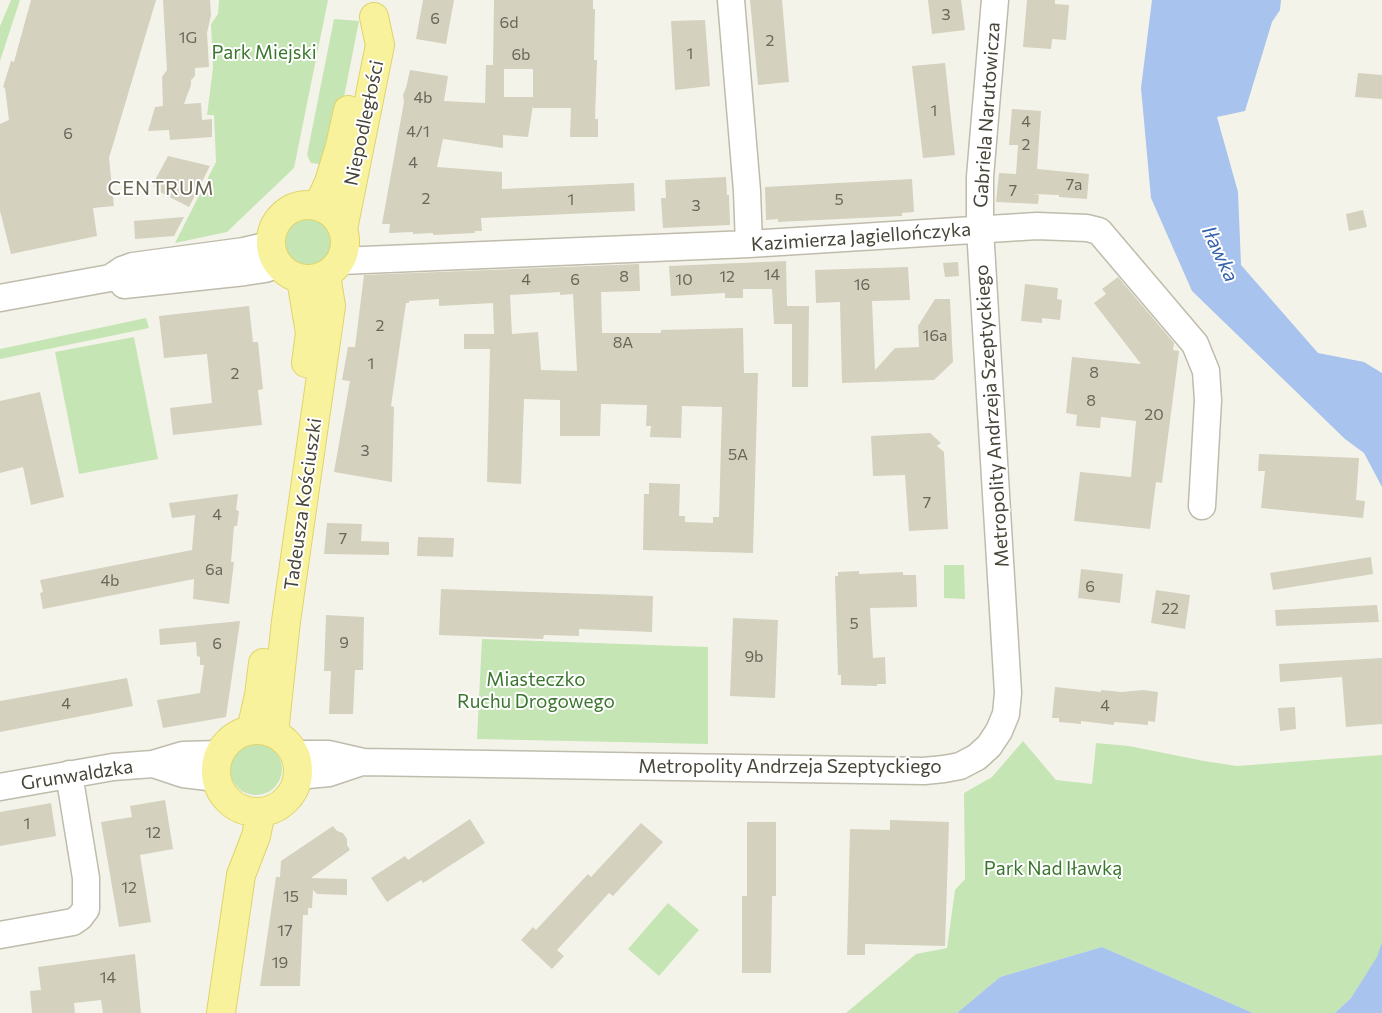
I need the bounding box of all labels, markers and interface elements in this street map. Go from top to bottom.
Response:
house number: 3 [941,5,951,25]
house number: 6 [430,9,440,29]
house number: 6d [500,13,518,33]
street label: Gabriela Narutowicza [969,21,1005,209]
house number: 1G [179,28,197,48]
house number: 2 [766,31,774,51]
park label: Park Miejski [211,42,317,64]
house number: 1 [687,44,693,64]
house number: 6b [511,45,531,65]
street label: Niepodległości [340,58,388,188]
house number: 4b [413,88,433,108]
house number: 1 [931,101,937,121]
house number: 4 [1021,112,1031,132]
house number: 4/1 [406,122,430,142]
house number: 6 [63,124,73,144]
house number: 2 [1022,135,1030,155]
house number: 4 [408,153,418,173]
house number: 7a [1066,175,1082,195]
district label: CENTRUM [107,176,215,200]
house number: 7 [1009,181,1017,201]
house number: 2 [422,189,430,209]
house number: 1 [568,190,574,210]
house number: 5 [834,190,844,210]
house number: 3 [691,196,701,216]
street label: Kazimierza Jagiellończyka [750,218,972,256]
water label: Iławka [1197,222,1243,286]
street label: Metropolity Andrzeja Szeptyckiego [970,264,1014,568]
house number: 14 [764,265,780,285]
house number: 8 [619,267,629,287]
house number: 12 [719,267,735,287]
house number: 4 [521,270,531,290]
house number: 6 [570,270,580,290]
house number: 10 [675,270,693,290]
house number: 16 [854,275,870,295]
house number: 2 [376,316,384,336]
house number: 16a [923,326,947,346]
house number: 8A [613,333,633,353]
house number: 1 [368,354,374,374]
house number: 8 [1089,363,1099,383]
house number: 2 [231,364,239,384]
house number: 8 [1086,391,1096,411]
house number: 20 [1144,405,1164,425]
street label: Tadeusza Kościuszki [280,416,326,592]
house number: 3 [360,441,370,461]
house number: 5A [728,445,748,465]
house number: 7 [923,493,931,513]
house number: 4 [212,505,222,525]
house number: 7 [339,529,347,549]
house number: 6a [205,560,223,580]
house number: 4b [100,571,120,591]
house number: 6 [1085,577,1095,597]
house number: 22 [1161,599,1179,619]
house number: 5 [849,614,859,634]
house number: 9 [339,633,349,653]
house number: 6 [212,634,222,654]
house number: 9b [744,647,764,667]
park label: Miasteczko Ruchu Drogowego [457,669,615,713]
house number: 4 [61,694,71,714]
house number: 4 [1100,696,1110,716]
street label: Grunwaldzka [19,755,135,795]
street label: Metropolity Andrzeja Szeptyckiego [638,756,942,778]
house number: 1 [24,814,30,834]
house number: 12 [145,823,161,843]
park label: Park Nad Iławką [984,858,1122,880]
house number: 12 [121,878,137,898]
house number: 15 [283,887,299,907]
house number: 17 [277,921,293,941]
house number: 19 [272,953,288,973]
house number: 14 [100,968,116,988]

